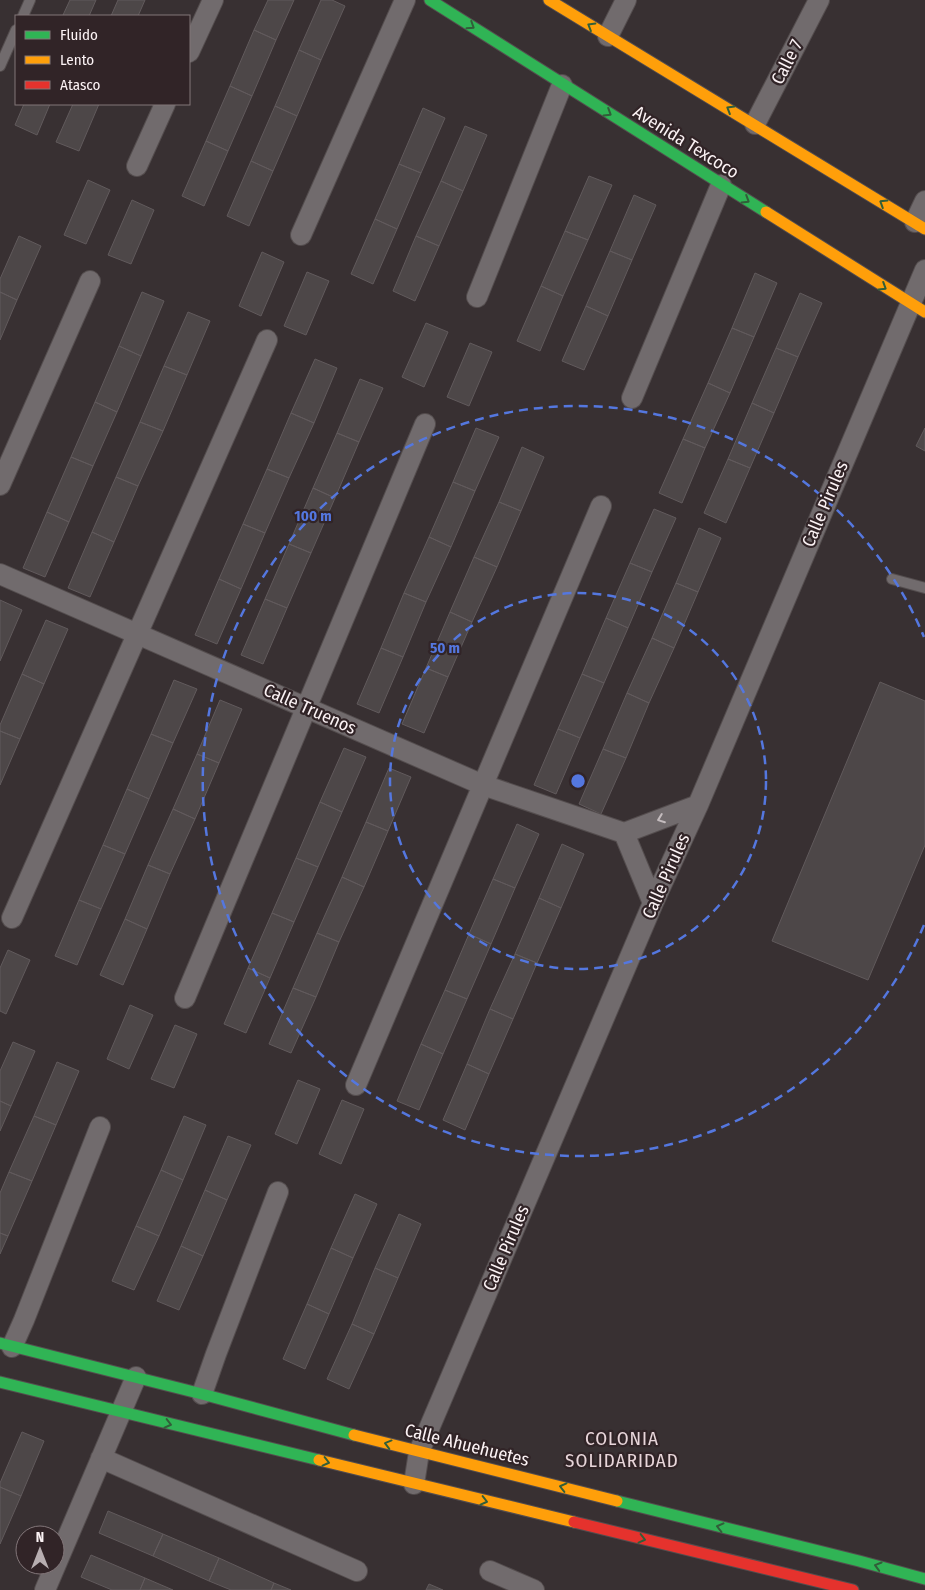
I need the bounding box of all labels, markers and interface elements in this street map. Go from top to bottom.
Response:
legend [15,15,190,105]
one-way arrow [466,20,475,30]
one-way arrow [587,22,596,32]
text: Fluido [60,26,98,44]
street label: Calle 7 [766,36,808,88]
text: Lento [60,51,94,69]
text: Atasco [60,76,100,94]
street label: Avenida Texcoco [629,101,743,183]
one-way arrow [726,106,735,116]
one-way arrow [603,107,612,117]
one-way arrow [740,194,749,203]
one-way arrow [880,200,889,210]
one-way arrow [878,280,887,290]
street label: Calle Pirules [797,458,853,550]
text: 100 m [294,507,332,525]
text: 50 m [430,639,460,657]
street label: Calle Truenos [260,679,360,739]
centre of rings [569,772,587,790]
one-way arrow [657,813,666,823]
street label: Calle Pirules [637,830,695,922]
street label: Calle Pirules [478,1202,534,1294]
one-way arrow [163,1418,172,1429]
street label: Calle Ahuehuetes [403,1419,532,1471]
district label: COLONIA SOLIDARIDAD [565,1427,679,1472]
one-way arrow [385,1439,393,1449]
one-way arrow [321,1456,330,1467]
one-way arrow [559,1483,567,1493]
one-way arrow [479,1495,488,1506]
one-way arrow [717,1522,725,1532]
north arrow [15,1525,65,1575]
text: N [36,1529,44,1546]
one-way arrow [637,1533,646,1544]
one-way arrow [874,1562,883,1572]

